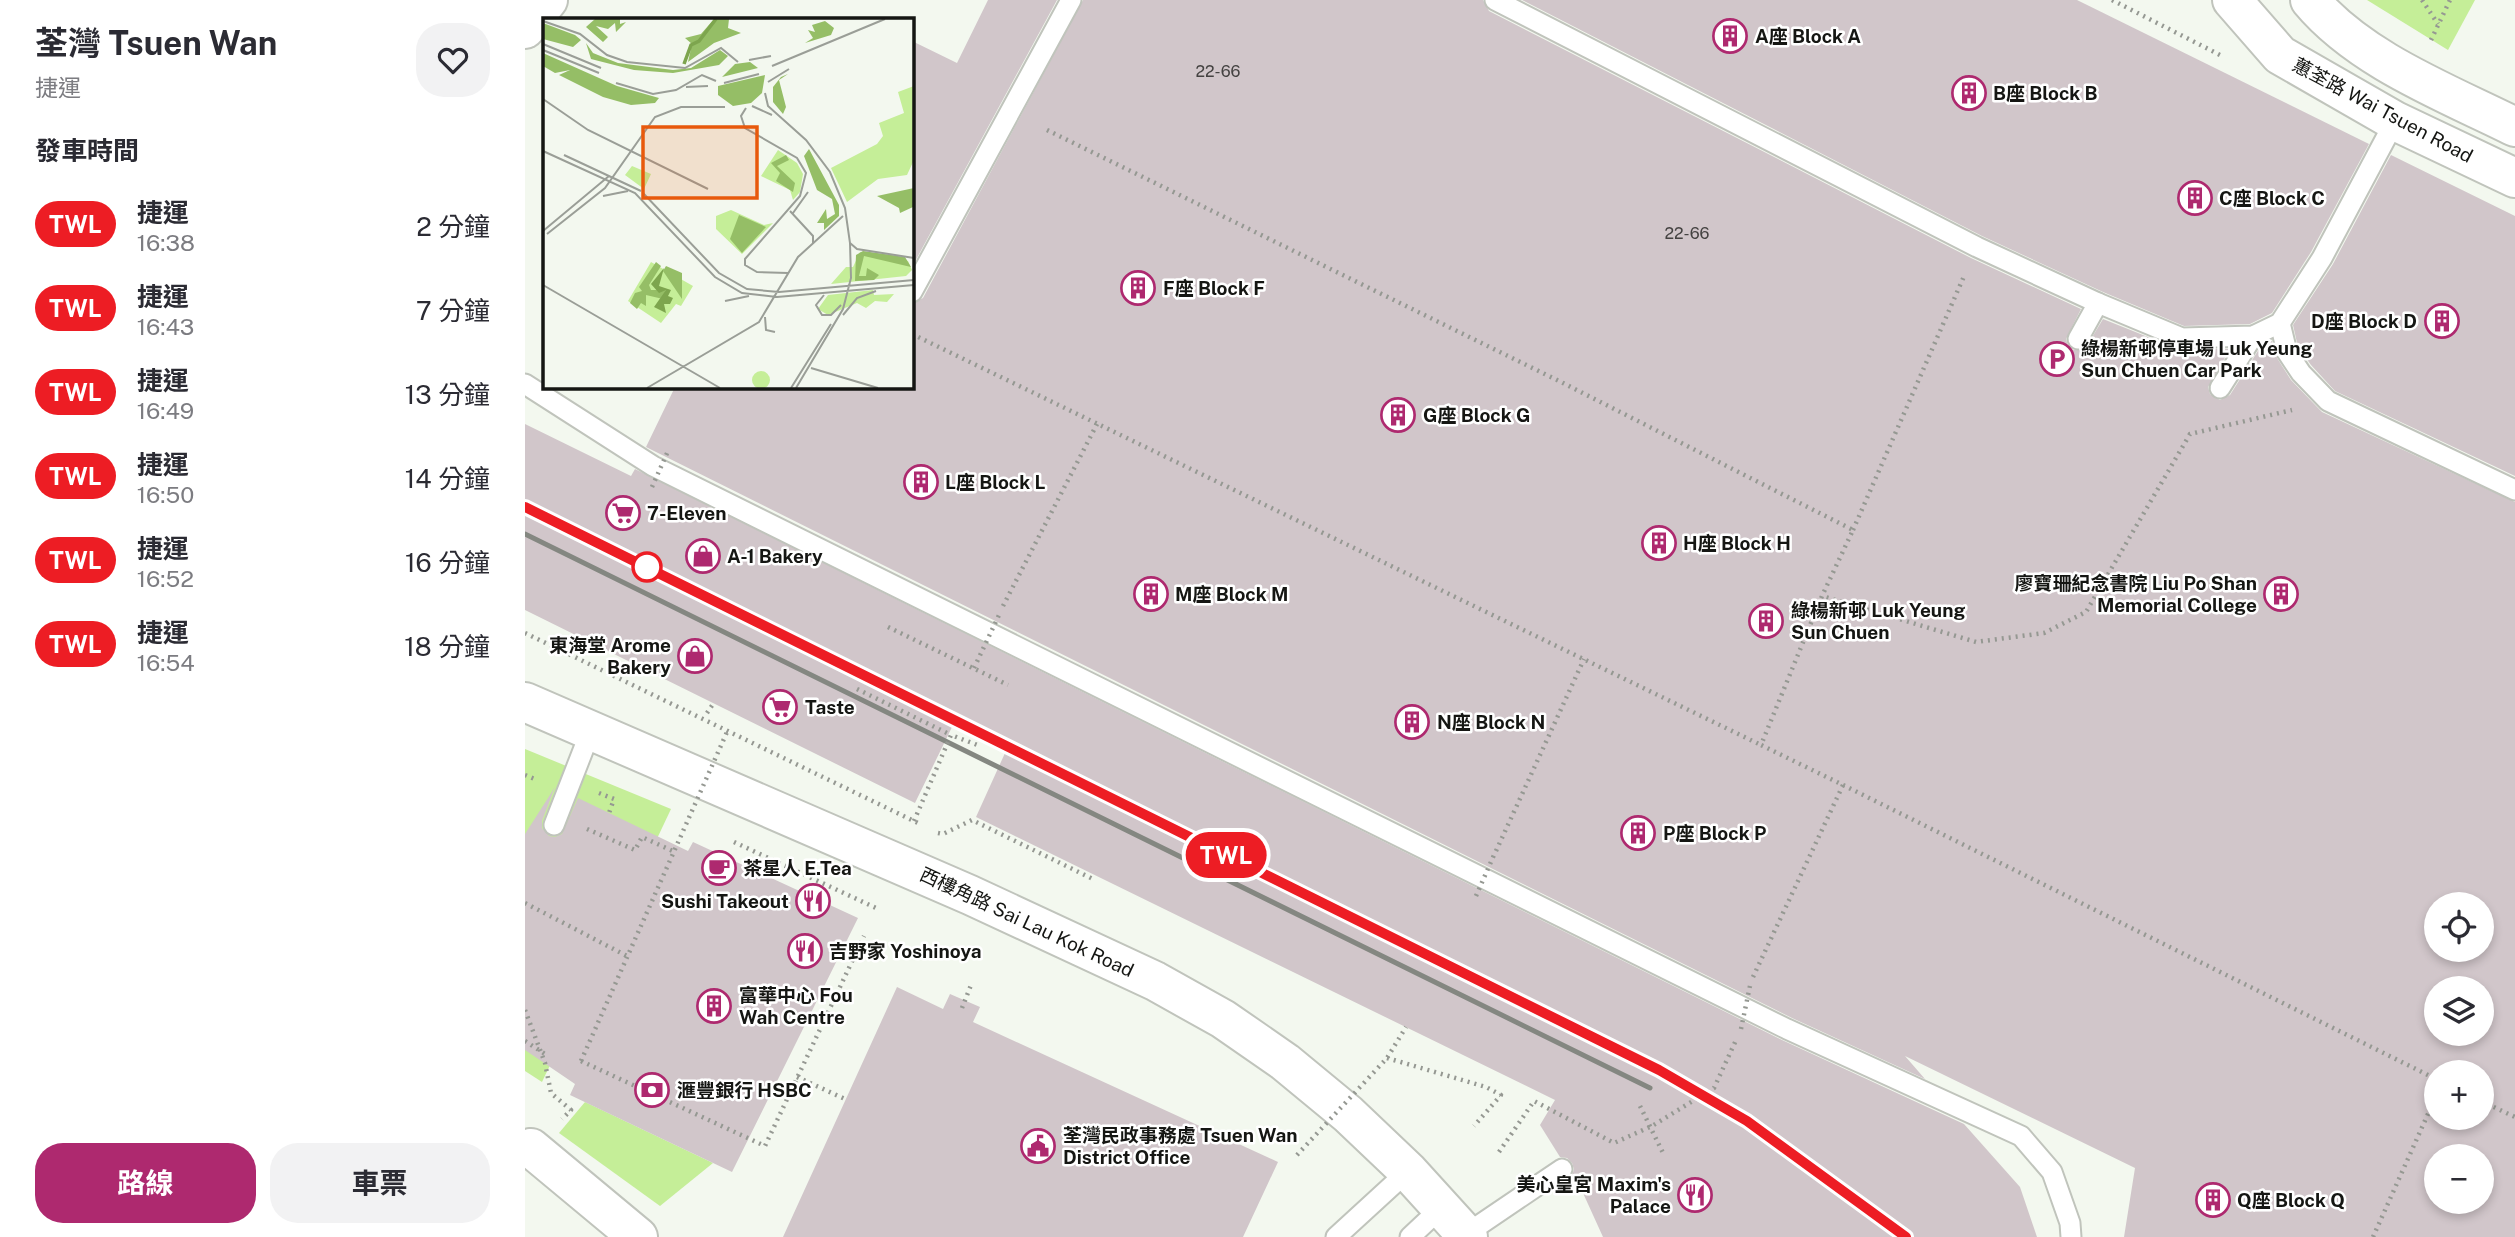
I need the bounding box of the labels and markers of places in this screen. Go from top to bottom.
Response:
building icon: A座 Block A [1711,17,1749,55]
place label: A座 Block A [1755,25,1861,47]
building icon: B座 Block B [1950,74,1988,112]
place label: B座 Block B [1993,82,2098,104]
building icon: C座 Block C [2176,179,2214,217]
place label: C座 Block C [2219,187,2325,209]
building icon: F座 Block F [1119,269,1157,307]
place label: F座 Block F [1163,277,1265,299]
building icon: D座 Block D [2423,302,2461,340]
place label: D座 Block D [2311,310,2417,332]
place label: 綠楊新邨停車場 Luk Yeung Sun Chuen Car Park [2081,337,2312,381]
parking icon: 綠楊新邨停車場 Luk Yeung Sun Chuen Car Park [2038,340,2076,378]
building icon: G座 Block G [1379,396,1417,434]
place label: G座 Block G [1423,404,1530,426]
building icon: L座 Block L [902,463,940,501]
place label: L座 Block L [945,471,1046,493]
supermarket icon: 7-Eleven [604,494,642,532]
place label: 7-Eleven [647,502,726,524]
building icon: H座 Block H [1640,524,1678,562]
place label: H座 Block H [1683,532,1791,554]
shop icon: A-1 Bakery [684,537,722,575]
place label: A-1 Bakery [727,545,823,567]
unlabelled marker [632,552,662,582]
place label: 廖寶珊紀念書院 Liu Po Shan Memorial College [2014,572,2257,616]
building icon: M座 Block M [1132,575,1170,613]
building icon: 廖寶珊紀念書院 Liu Po Shan Memorial College [2262,575,2300,613]
place label: M座 Block M [1175,583,1288,605]
place label: 綠楊新邨 Luk Yeung Sun Chuen [1791,599,1965,643]
building icon: 綠楊新邨 Luk Yeung Sun Chuen [1747,602,1785,640]
place label: 東海堂 Arome Bakery [549,634,671,678]
shop icon: 東海堂 Arome Bakery [676,637,714,675]
supermarket icon: Taste [761,688,799,726]
place label: Taste [805,696,855,718]
building icon: N座 Block N [1393,703,1431,741]
place label: N座 Block N [1437,711,1545,733]
building icon: P座 Block P [1619,814,1657,852]
place label: P座 Block P [1663,822,1766,844]
cafe icon: 茶星人 E.Tea [700,849,738,887]
place label: 茶星人 E.Tea [743,857,852,879]
restaurant icon: Sushi Takeout [794,882,832,920]
place label: Sushi Takeout [661,890,789,912]
restaurant icon: 吉野家 Yoshinoya [786,932,824,970]
place label: 吉野家 Yoshinoya [829,940,982,962]
place label: 富華中心 Fou Wah Centre [739,984,853,1028]
building icon: 富華中心 Fou Wah Centre [695,987,733,1025]
bank icon: 滙豐銀行 HSBC [633,1071,671,1109]
place label: 滙豐銀行 HSBC [677,1079,812,1101]
place label: 荃灣民政事務處 Tsuen Wan District Office [1063,1124,1298,1168]
public building icon: 荃灣民政事務處 Tsuen Wan District Office [1019,1127,1057,1165]
place label: 美心皇宮 Maxim's Palace [1517,1173,1671,1217]
restaurant icon: 美心皇宮 Maxim's Palace [1676,1176,1714,1214]
building icon: Q座 Block Q [2194,1181,2232,1219]
place label: Q座 Block Q [2237,1189,2345,1211]

